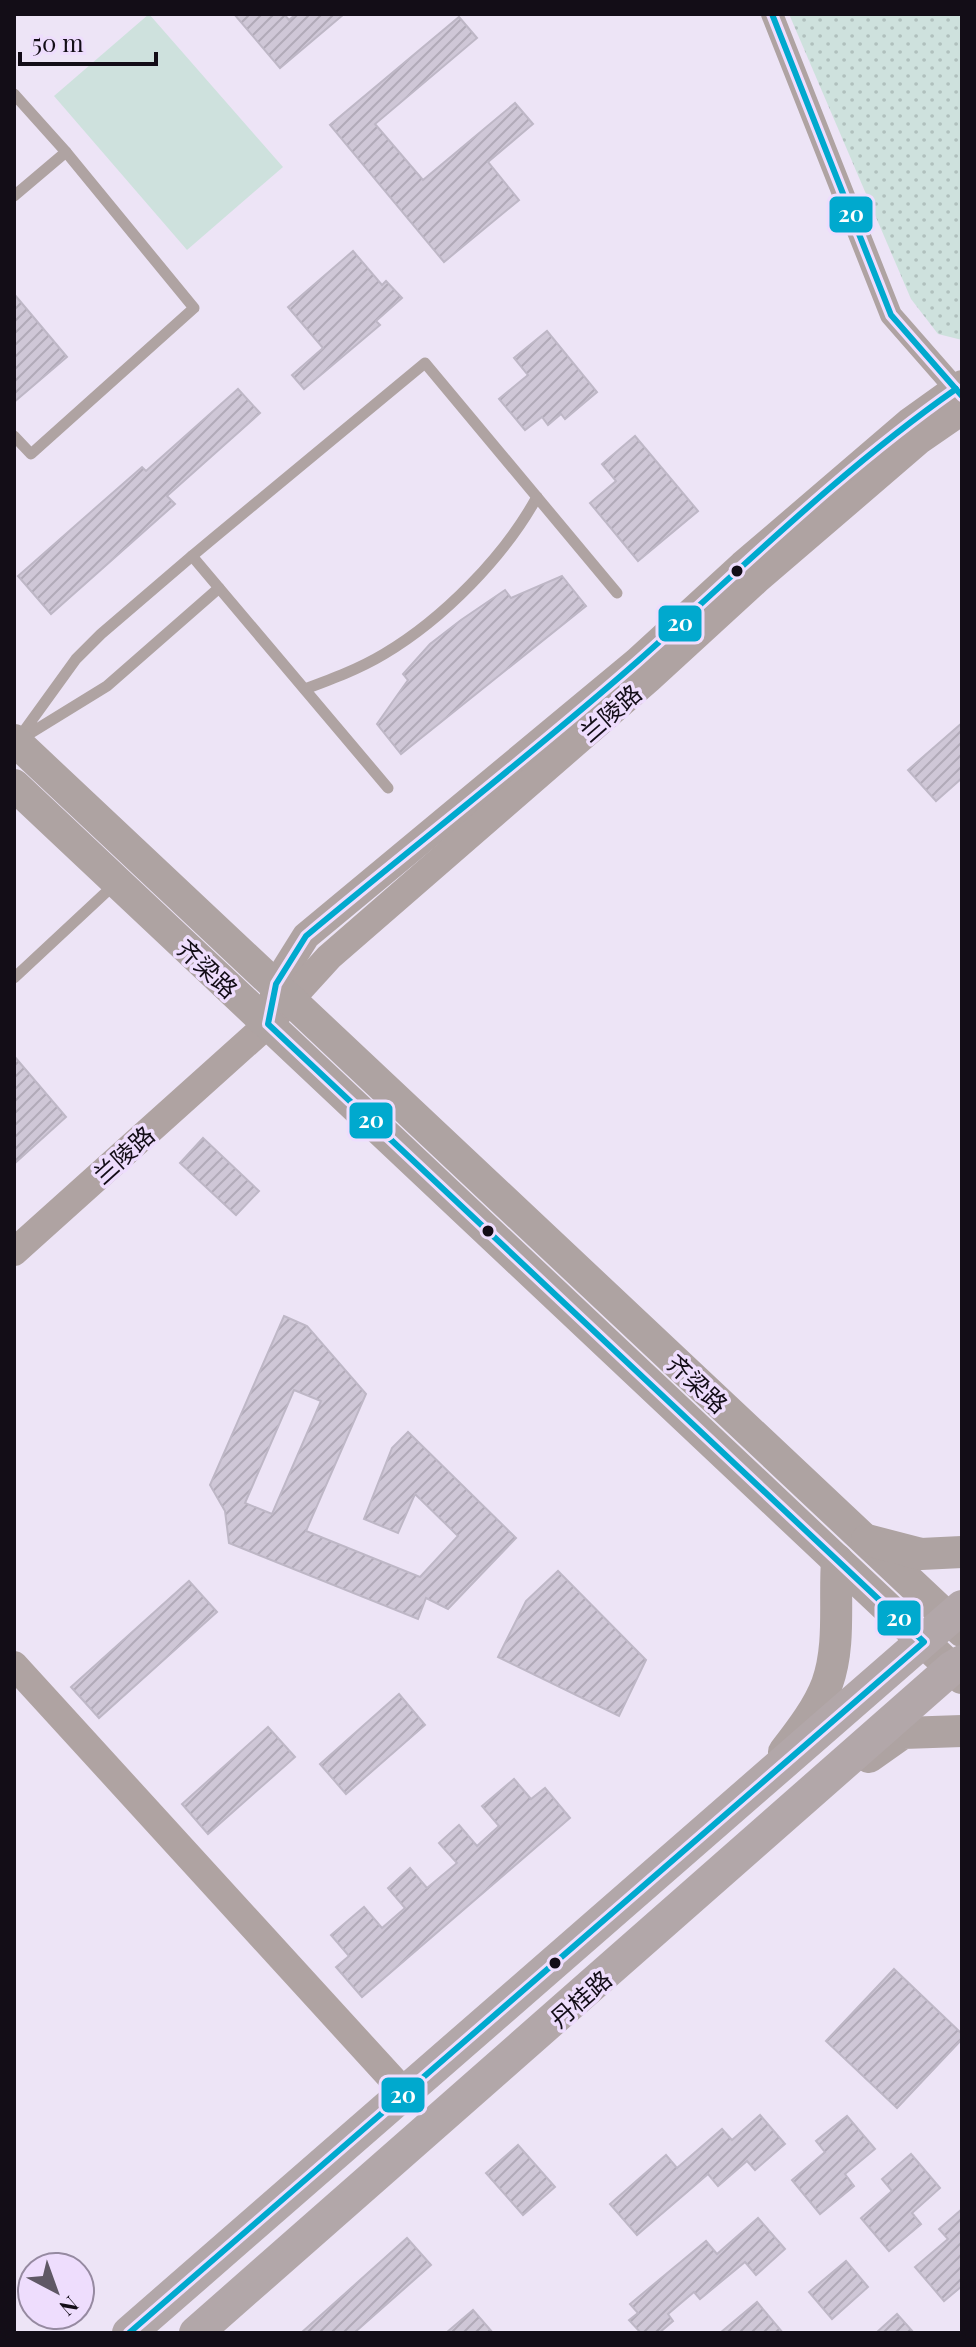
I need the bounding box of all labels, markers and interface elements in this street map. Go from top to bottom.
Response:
scale bar [20,16,156,66]
text: 50 m [32,26,84,58]
line badge: 20 [828,195,874,234]
text: 20 [838,198,864,228]
unlabelled marker [729,563,745,579]
line badge: 20 [657,604,703,643]
text: 20 [667,607,693,637]
street label: 兰陵路 [572,676,648,748]
street label: 齐梁路 [171,932,245,1004]
line badge: 20 [348,1101,394,1140]
text: 20 [358,1104,384,1134]
street label: 兰陵路 [86,1118,160,1190]
unlabelled marker [480,1223,496,1239]
street label: 齐梁路 [661,1347,735,1419]
line badge: 20 [876,1599,922,1637]
text: 20 [886,1602,912,1632]
unlabelled marker [547,1955,563,1971]
street label: 丹桂路 [542,1962,618,2034]
line badge: 20 [380,2076,426,2114]
text: 20 [390,2079,416,2109]
north arrow [16,2251,96,2331]
text: N [54,2290,86,2323]

